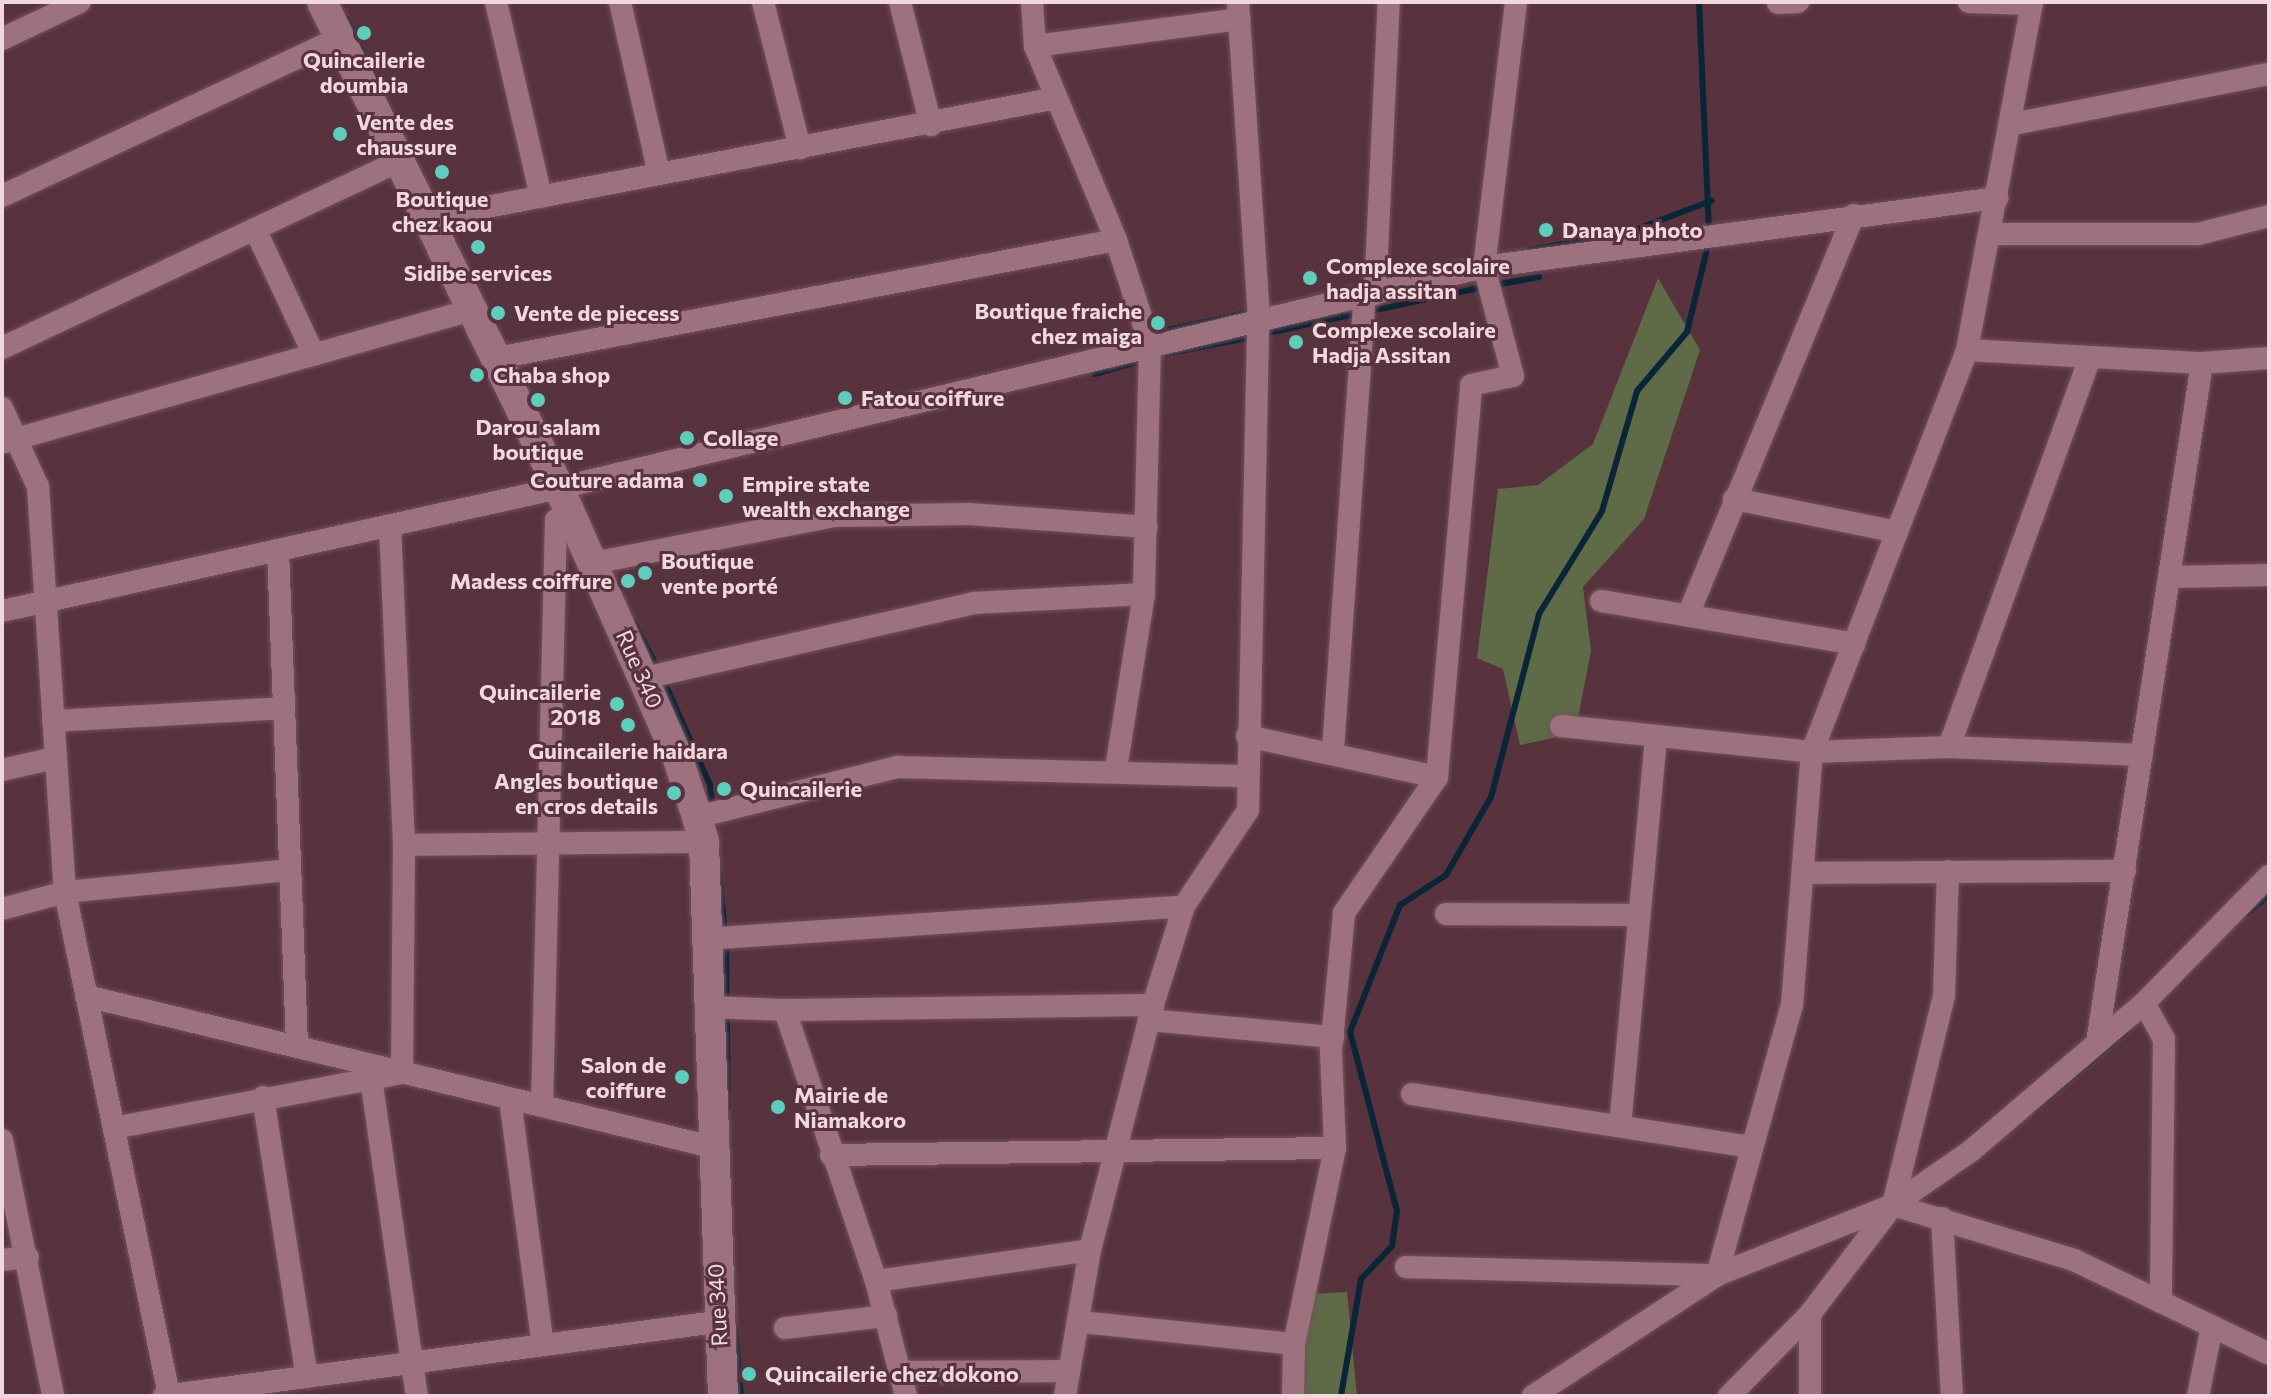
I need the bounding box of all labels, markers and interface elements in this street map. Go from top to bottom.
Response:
marker: Quincailerie doumbia [355,24,373,42]
place label: Quincailerie doumbia [303,46,425,98]
place label: Vente des chaussure [356,108,457,160]
marker: Vente des chaussure [331,125,349,143]
marker: Boutique chez kaou [433,163,451,181]
place label: Boutique chez kaou [392,185,492,236]
place label: Danaya photo [1562,217,1703,243]
marker: Danaya photo [1537,221,1555,239]
marker: Sidibe services [469,238,487,256]
place label: Complexe scolaire hadja assitan [1326,252,1510,304]
place label: Sidibe services [404,260,552,286]
marker: Complexe scolaire hadja assitan [1301,269,1319,287]
place label: Boutique fraiche chez maiga [974,297,1142,348]
place label: Vente de piecess [514,300,679,326]
marker: Vente de piecess [489,304,507,322]
marker: Boutique fraiche chez maiga [1149,314,1167,332]
place label: Complexe scolaire Hadja Assitan [1312,316,1496,368]
marker: Complexe scolaire Hadja Assitan [1287,333,1305,351]
place label: Chaba shop [493,362,610,388]
marker: Chaba shop [468,366,486,384]
place label: Fatou coiffure [861,385,1004,411]
marker: Fatou coiffure [836,389,854,407]
marker: Darou salam boutique [529,391,547,409]
place label: Darou salam boutique [475,413,601,464]
place label: Collage [703,425,778,451]
marker: Collage [678,429,696,447]
place label: Couture adama [530,467,684,493]
place label: Empire state wealth exchange [742,470,910,522]
marker: Couture adama [691,471,709,489]
marker: Empire state wealth exchange [717,487,735,505]
place label: Boutique vente porté [661,547,778,598]
marker: Boutique vente porté [636,564,654,582]
place label: Madess coiffure [450,568,612,594]
marker: Madess coiffure [619,572,637,590]
street label: Rue 340 [611,626,669,712]
place label: Quincailerie 2018 [479,678,601,730]
marker: Quincailerie 2018 [608,695,626,713]
marker: Guincailerie haidara [619,716,637,734]
place label: Guincailerie haidara [528,738,728,764]
place label: Angles boutique en cros details [494,767,658,818]
place label: Quincailerie [740,776,862,802]
marker: Quincailerie [715,780,733,798]
marker: Angles boutique en cros details [665,784,683,802]
place label: Salon de coiffure [581,1051,666,1102]
marker: Salon de coiffure [673,1068,691,1086]
place label: Mairie de Niamakoro [794,1081,906,1132]
marker: Mairie de Niamakoro [769,1098,787,1116]
street label: Rue 340 [702,1263,732,1347]
place label: Quincailerie chez dokono [765,1361,1019,1387]
marker: Quincailerie chez dokono [740,1365,758,1383]

